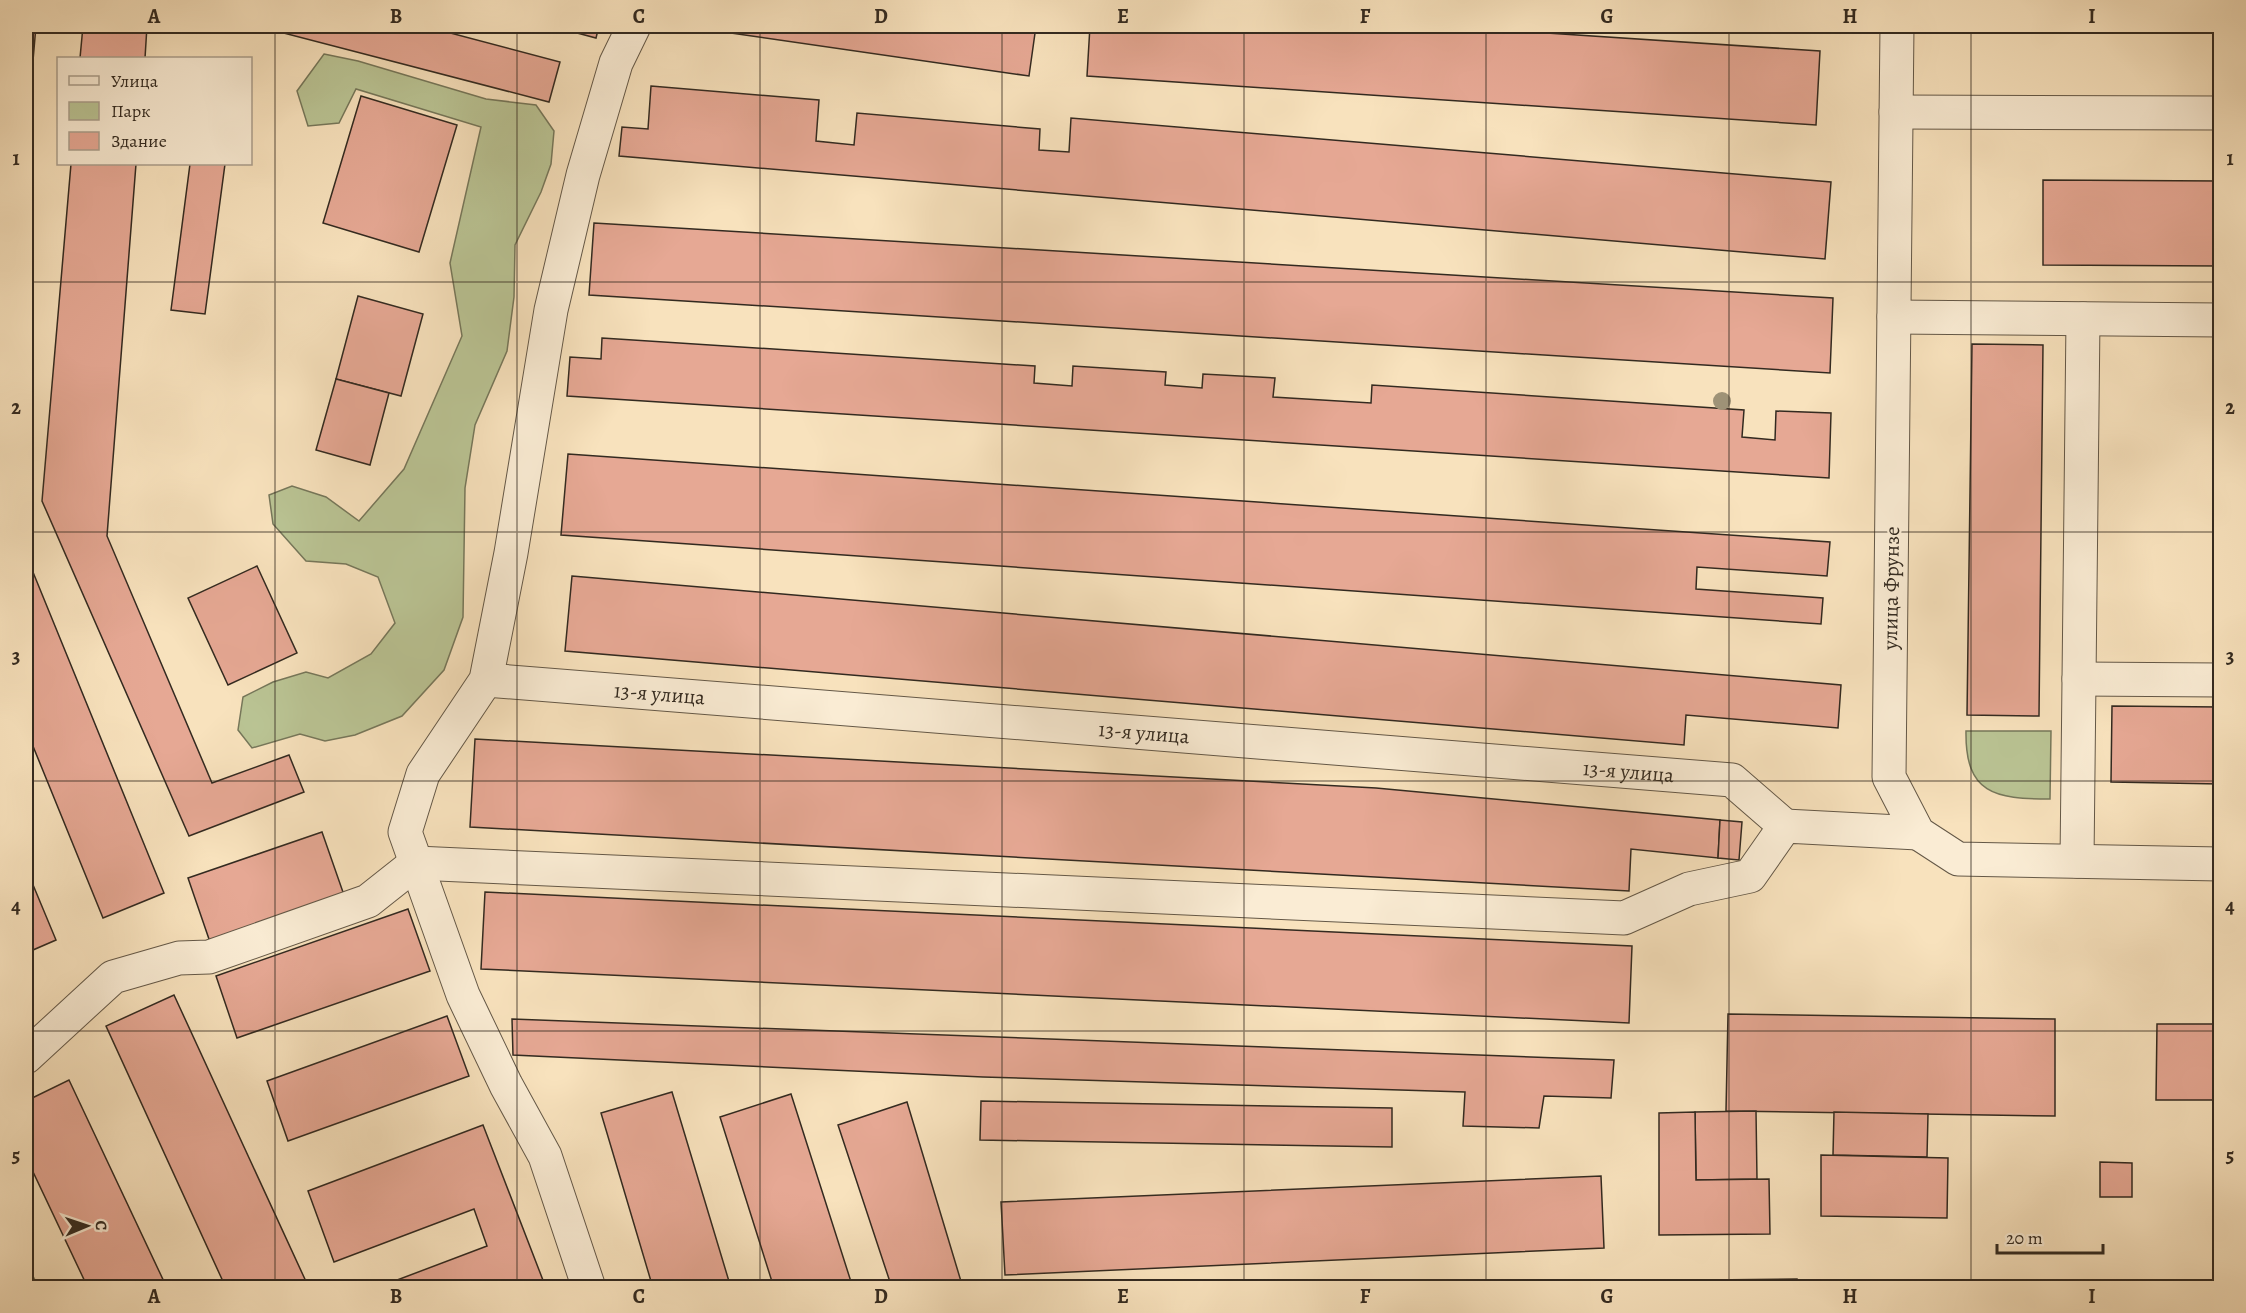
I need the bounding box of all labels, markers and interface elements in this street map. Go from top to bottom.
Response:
text: A [147,3,161,30]
text: B [390,3,402,30]
text: C [633,3,645,30]
text: D [874,3,888,30]
text: E [1117,3,1129,30]
text: F [1360,3,1371,30]
text: G [1600,3,1614,30]
text: H [1843,3,1858,30]
text: I [2088,3,2096,30]
legend [57,57,252,165]
text: Улица [111,69,159,93]
text: Парк [111,99,151,123]
text: Здание [111,129,167,153]
text: 1 [12,145,20,172]
text: 1 [2226,145,2234,172]
text: 2 [11,394,21,421]
text: 2 [2225,394,2235,421]
street label: улица Фрунзе [1876,526,1906,651]
text: 3 [12,643,20,670]
text: 3 [2226,643,2234,670]
street label: 13-я улица [613,676,706,712]
street label: 13-я улица [1097,715,1191,750]
street label: 13-я улица [1582,754,1675,789]
text: 4 [11,893,21,920]
text: 4 [2225,893,2235,920]
text: 5 [12,1142,20,1169]
text: 5 [2226,1142,2234,1169]
north arrow [57,1196,117,1256]
scale bar [1997,1217,2104,1255]
text: С [90,1220,112,1231]
text: 20 m [2006,1226,2043,1250]
text: A [147,1283,161,1310]
text: B [390,1283,402,1310]
text: C [633,1283,645,1310]
text: D [874,1283,888,1310]
text: E [1117,1283,1129,1310]
text: F [1360,1283,1371,1310]
text: G [1600,1283,1614,1310]
text: H [1843,1283,1858,1310]
text: I [2088,1283,2096,1310]

